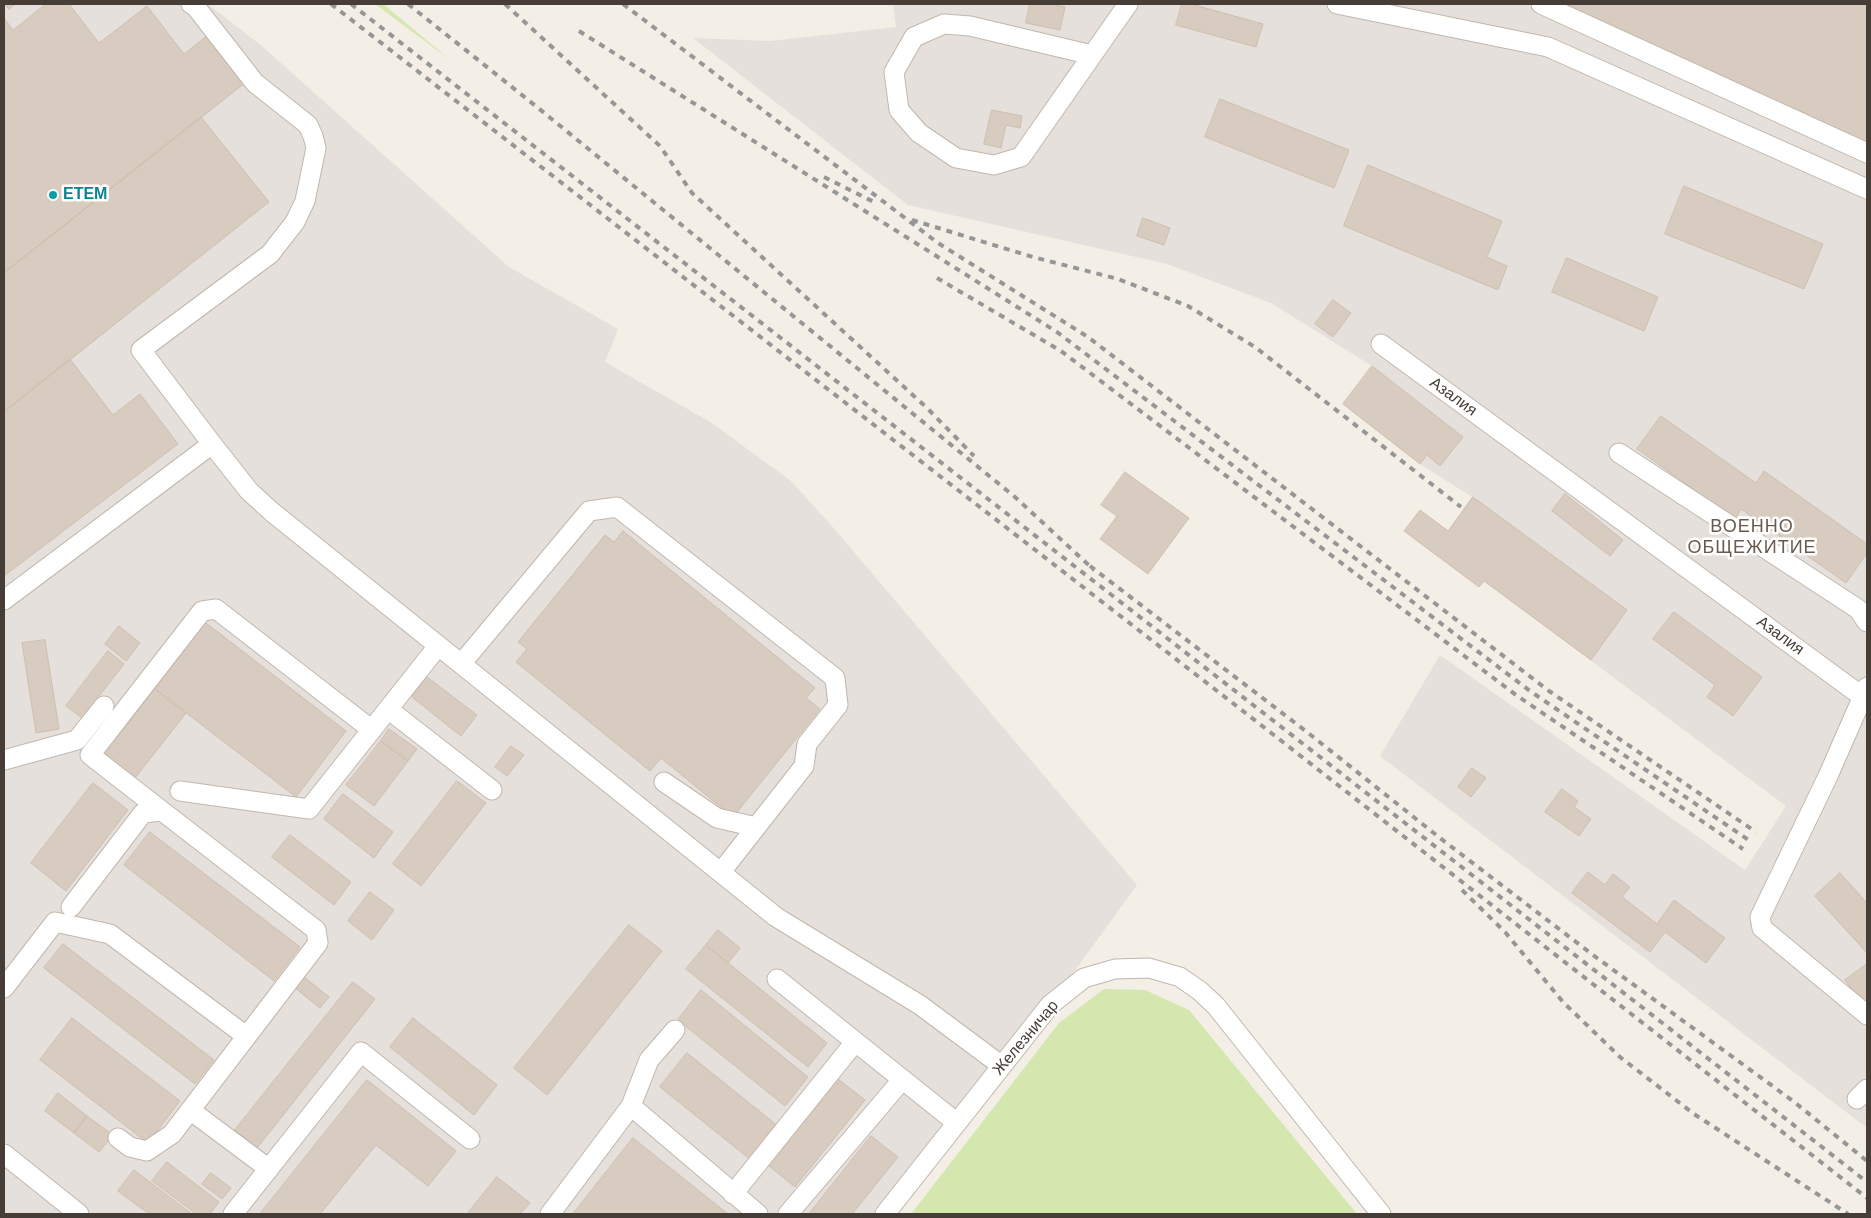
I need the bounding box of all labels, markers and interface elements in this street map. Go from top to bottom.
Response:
place label: ЕТЕМ [63,185,107,205]
marker: ЕТЕМ [47,189,59,201]
street label: Азалия [1426,373,1480,421]
district label: ВОЕННО ОБЩЕЖИТИЕ [1686,516,1818,558]
street label: Азалия [1753,612,1807,660]
street label: Железничар [989,997,1063,1079]

